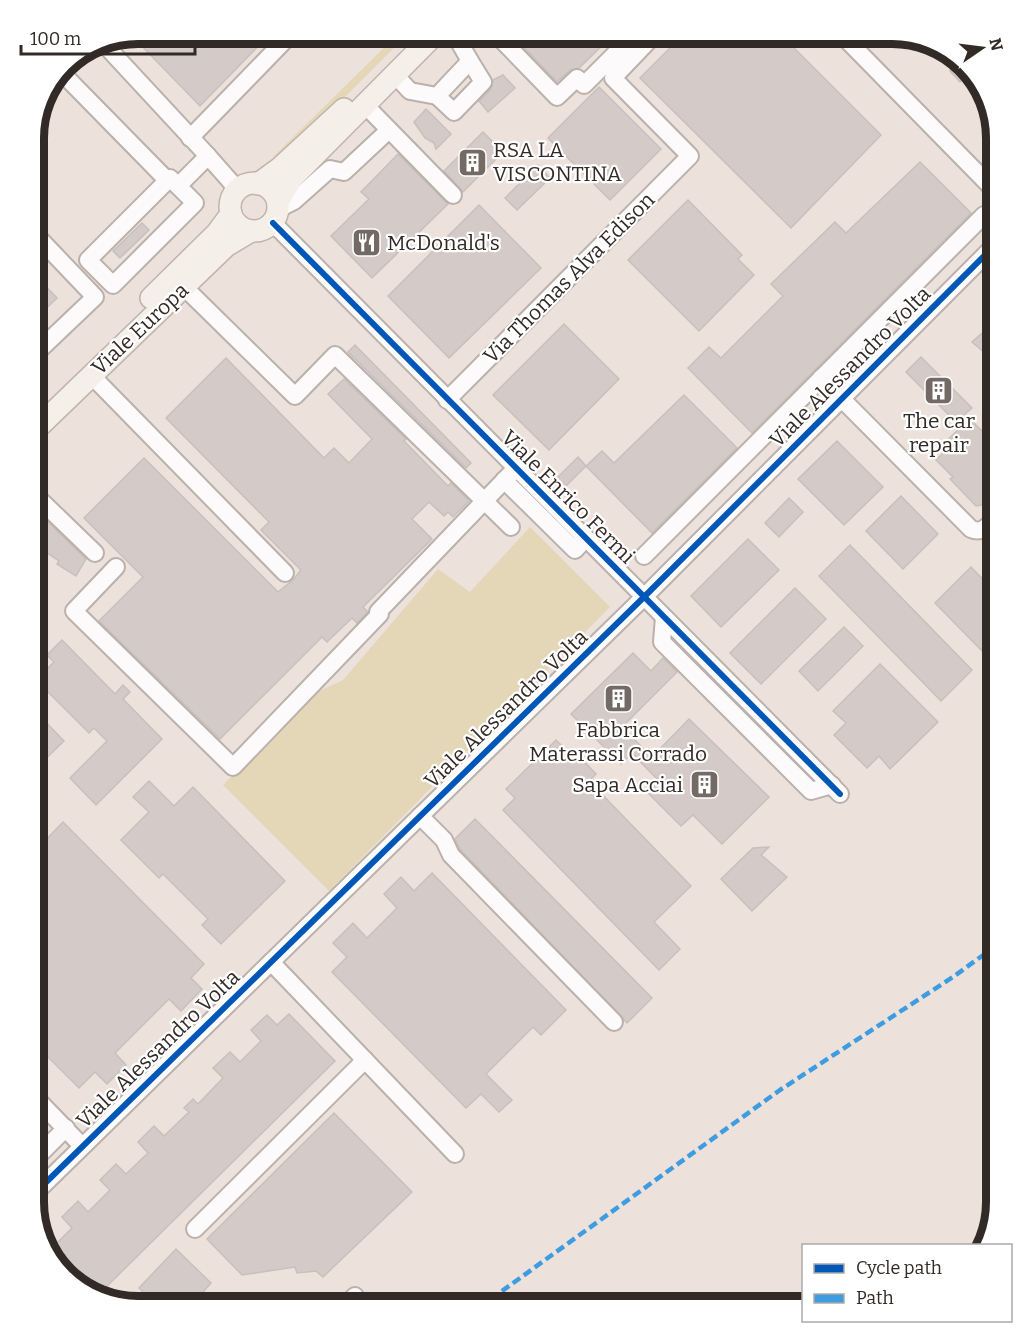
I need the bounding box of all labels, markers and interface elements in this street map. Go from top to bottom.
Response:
scale bar [21,18,195,56]
north arrow [952,18,1012,78]
text: 100 m [30,28,81,50]
text: N [985,36,1007,53]
place label: RSA LA VISCONTINA [493,137,622,187]
building icon: RSA LA VISCONTINA [456,146,488,178]
street label: Via Thomas Alva Edison [478,187,660,369]
restaurant icon: McDonald's [350,227,382,259]
place label: McDonald's [387,230,500,256]
street label: Viale Europa [86,277,194,381]
street label: Viale Alessandro Volta [764,281,936,453]
building icon: The car repair [923,374,955,406]
place label: The car repair [903,408,975,458]
street label: Viale Enrico Fermi [496,425,640,569]
street label: Viale Alessandro Volta [419,624,594,794]
building icon: Fabbrica Materassi Corrado [602,683,634,715]
place label: Fabbrica Materassi Corrado [529,717,707,767]
building icon: Sapa Acciai [688,769,720,801]
place label: Sapa Acciai [572,772,683,798]
street label: Viale Alessandro Volta [71,964,246,1134]
legend [802,1244,1012,1322]
text: Cycle path [856,1257,942,1279]
text: Path [856,1287,894,1309]

